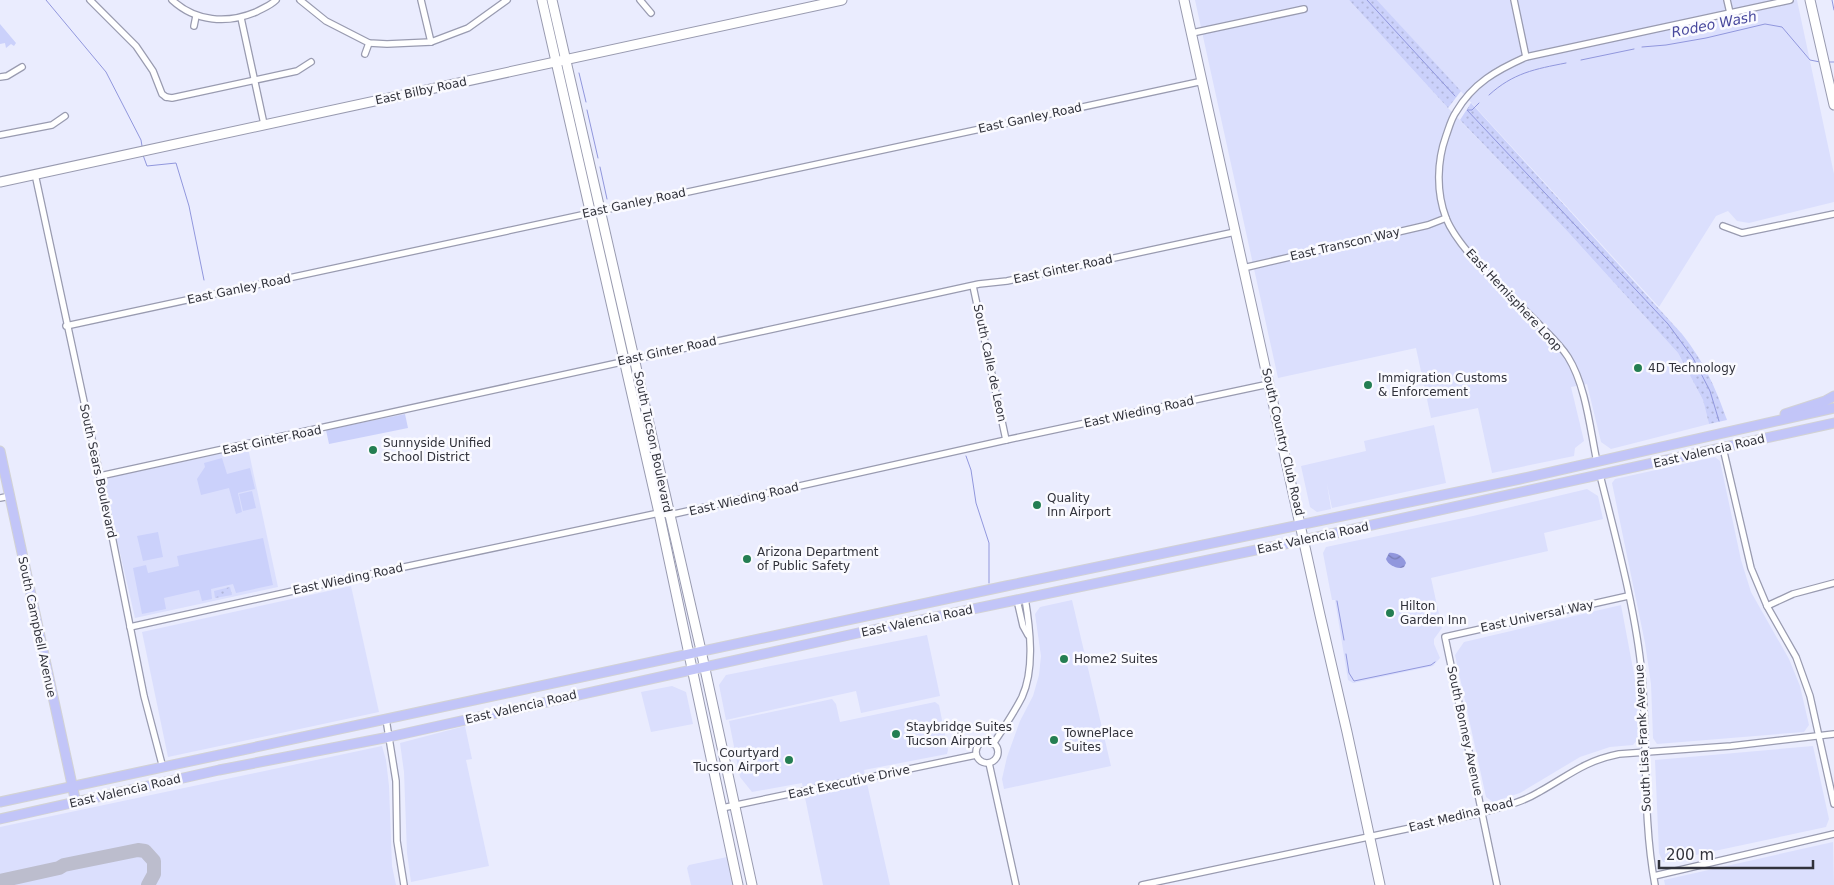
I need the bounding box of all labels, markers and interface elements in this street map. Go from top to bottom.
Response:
water label: Rodeo Wash [1670,8,1758,40]
street label: East Bilby Road [374,74,468,108]
street label: East Ganley Road [977,100,1083,136]
street label: East Ganley Road [581,185,687,221]
street label: East Transcon Way [1289,225,1401,263]
street label: East Hemisphere Loop [1463,246,1565,354]
street label: East Ginter Road [1012,252,1114,286]
street label: East Ganley Road [186,271,292,307]
street label: South Calle de Leon [971,303,1009,423]
street label: East Ginter Road [616,334,718,368]
place label: 4D Technology [1648,361,1736,375]
marker: 4D Technology [1632,362,1644,374]
street label: South Country Club Road [1259,367,1307,517]
street label: South Tucson Boulevard [631,370,675,514]
place label: Immigration Customs & Enforcement [1378,371,1507,399]
marker: Immigration Customs & Enforcement [1362,379,1374,391]
street label: East Wieding Road [1083,393,1195,431]
street label: South Sears Boulevard [77,403,119,539]
street label: East Ginter Road [221,423,323,457]
street label: East Valencia Road [1652,431,1766,471]
place label: Sunnyside Unified School District [383,436,491,464]
marker: Sunnyside Unified School District [367,444,379,456]
street label: East Wieding Road [688,480,800,518]
place label: Quality Inn Airport [1047,491,1111,519]
marker: Quality Inn Airport [1031,499,1043,511]
street label: East Valencia Road [1256,519,1370,557]
place label: Arizona Department of Public Safety [757,545,879,573]
marker: Arizona Department of Public Safety [741,553,753,565]
street label: South Campbell Avenue [15,555,59,699]
street label: East Wieding Road [292,560,404,598]
street label: East Universal Way [1479,597,1595,635]
place label: Hilton Garden Inn [1400,599,1467,627]
street label: East Valencia Road [860,602,974,640]
marker: Hilton Garden Inn [1384,607,1396,619]
place label: Home2 Suites [1074,652,1158,666]
marker: Home2 Suites [1058,653,1070,665]
street label: South Lisa Frank Avenue [1632,664,1654,812]
street label: South Bonney Avenue [1444,665,1486,797]
street label: East Valencia Road [464,687,578,727]
place label: Staybridge Suites Tucson Airport [905,720,1012,748]
place label: TownePlace Suites [1063,726,1133,754]
marker: Staybridge Suites Tucson Airport [890,728,902,740]
marker: TownePlace Suites [1048,734,1060,746]
place label: Courtyard Tucson Airport [692,746,779,774]
marker: Courtyard Tucson Airport [783,754,795,766]
street label: East Executive Drive [787,762,911,802]
street label: East Valencia Road [68,771,182,811]
street label: East Medina Road [1407,795,1515,835]
scale bar [1659,838,1813,870]
text: 200 m [1666,846,1714,864]

